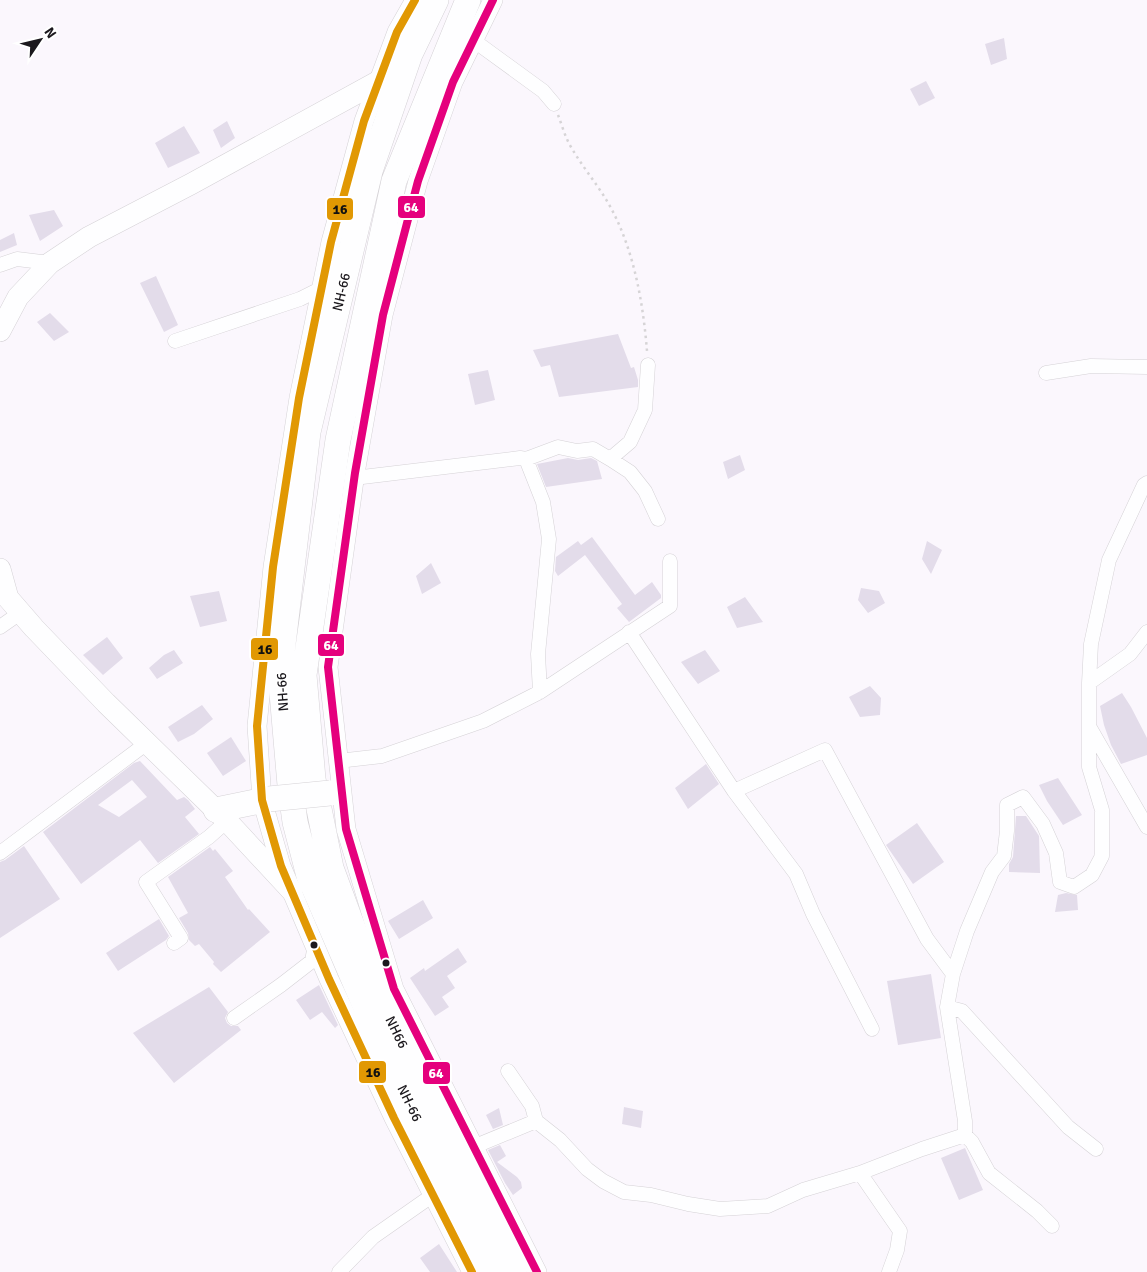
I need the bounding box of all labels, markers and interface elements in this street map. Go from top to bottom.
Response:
north arrow [15,15,65,65]
text: N [40,24,60,42]
line badge: 64 [397,195,426,219]
line badge: 16 [326,197,354,221]
text: 64 [403,199,419,216]
text: 16 [332,201,348,218]
street label: NH-66 [329,271,354,313]
line badge: 64 [317,633,345,657]
line badge: 16 [250,637,279,661]
text: 64 [323,637,339,654]
text: 16 [257,641,273,658]
street label: NH-66 [273,672,292,712]
unlabelled marker [309,940,319,950]
unlabelled marker [381,958,391,968]
street label: NH66 [381,1013,412,1051]
line badge: 16 [358,1060,387,1084]
line badge: 64 [422,1061,451,1085]
text: 16 [365,1064,381,1081]
text: 64 [428,1065,444,1082]
street label: NH-66 [393,1082,426,1124]

